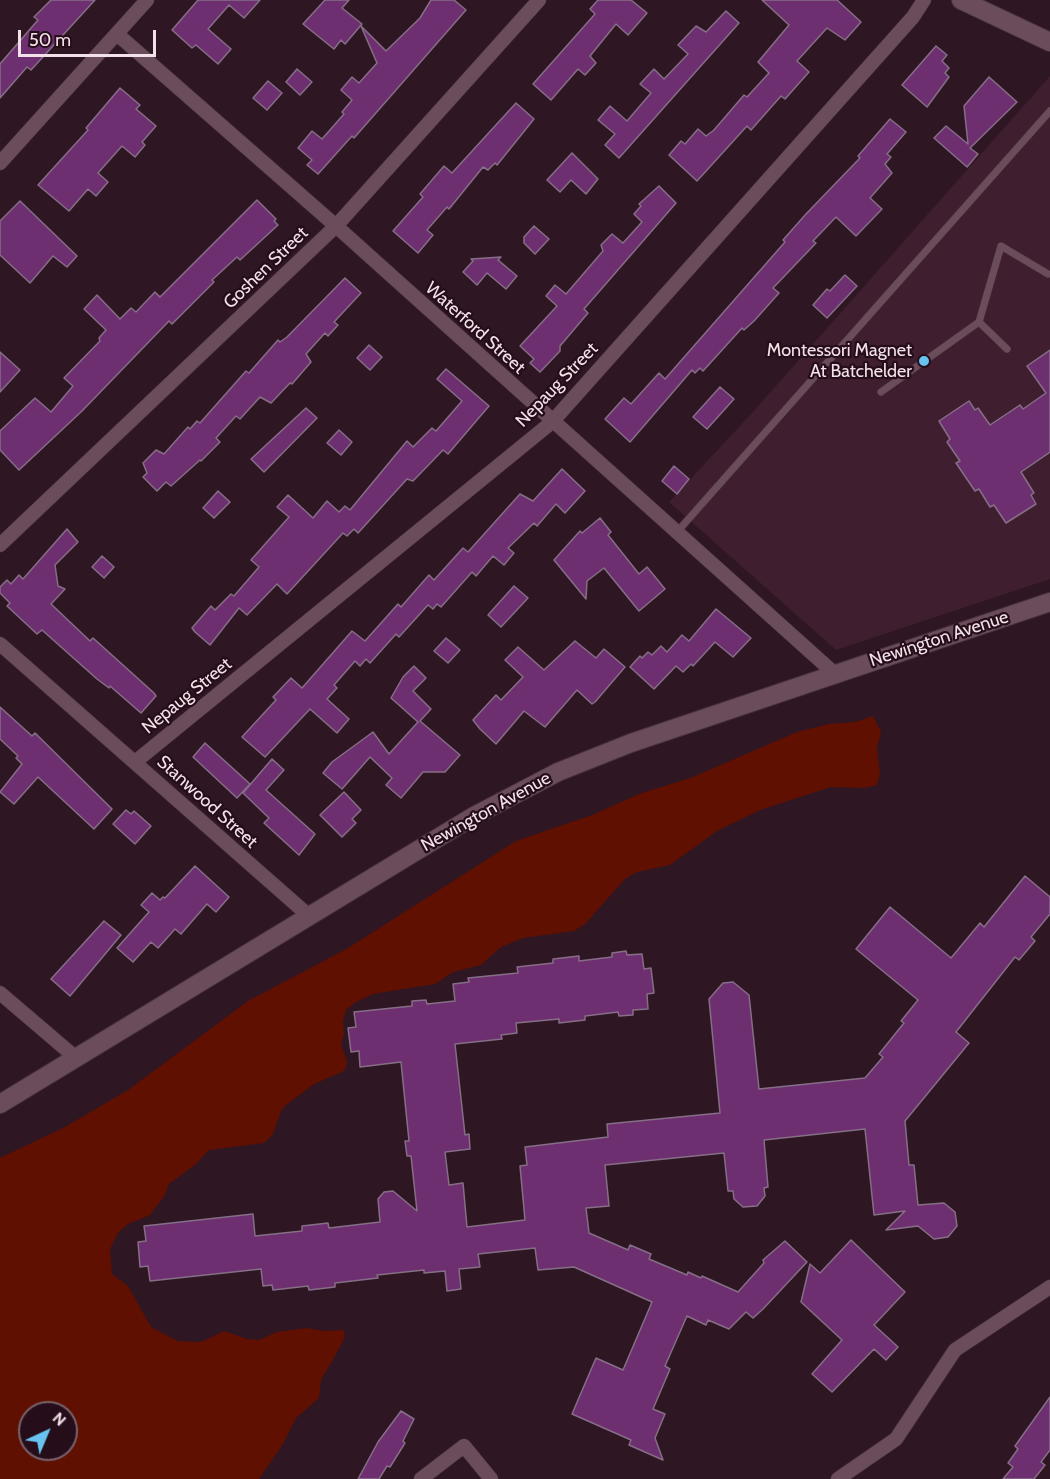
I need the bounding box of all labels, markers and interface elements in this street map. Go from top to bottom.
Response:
scale bar [21,18,159,56]
text: 50 m [29,29,71,51]
street label: Goshen Street [219,222,313,314]
street label: Waterford Street [421,277,529,379]
street label: Nepaug Street [511,338,603,432]
place label: Montessori Magnet At Batchelder [767,340,912,382]
marker: Montessori Magnet At Batchelder [917,354,931,368]
street label: Newington Avenue [867,606,1011,672]
street label: Nepaug Street [138,653,236,739]
street label: Stanwood Street [152,751,262,853]
street label: Newington Avenue [418,767,554,857]
north arrow [18,1401,78,1461]
text: N [49,1408,70,1430]

